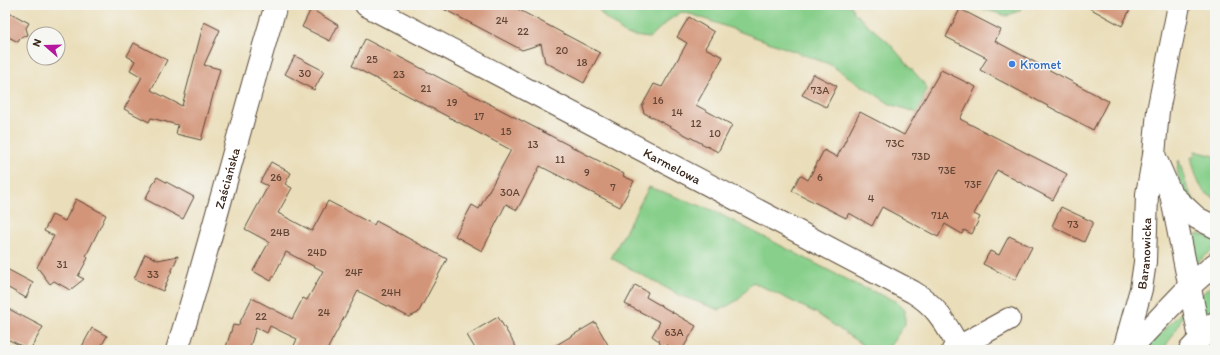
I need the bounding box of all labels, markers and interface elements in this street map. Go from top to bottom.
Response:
house number: 24 [496,14,509,27]
house number: 22 [517,25,529,38]
north arrow [26,26,66,66]
text: N [30,37,44,48]
house number: 20 [556,44,569,57]
house number: 25 [366,53,378,66]
house number: 18 [576,56,588,69]
place label: Kromet [1020,57,1062,72]
marker: Kromet [1007,59,1017,69]
house number: 30 [299,67,312,80]
house number: 23 [393,68,405,81]
house number: 21 [421,82,431,95]
house number: 73A [811,84,829,97]
house number: 16 [653,94,664,107]
house number: 19 [447,96,458,109]
house number: 14 [671,106,683,119]
house number: 17 [474,110,485,123]
house number: 12 [691,117,702,130]
house number: 15 [501,125,512,138]
house number: 10 [709,127,721,140]
house number: 73C [886,137,904,150]
house number: 13 [527,138,539,151]
street label: Karmelowa [641,145,704,188]
street label: Zaściańska [212,146,243,211]
house number: 73D [912,150,930,163]
house number: 11 [555,153,565,166]
house number: 73E [938,164,956,177]
house number: 9 [584,166,590,179]
house number: 26 [270,171,282,184]
house number: 6 [817,171,823,184]
house number: 73F [964,178,982,191]
house number: 7 [610,181,616,194]
house number: 30A [500,186,520,199]
house number: 4 [868,192,875,205]
house number: 71A [931,209,949,222]
street label: Baranowicka [1134,217,1154,290]
house number: 73 [1067,218,1079,231]
house number: 24B [270,226,290,239]
house number: 24D [307,246,327,259]
house number: 31 [56,258,68,271]
house number: 24F [345,266,363,279]
house number: 33 [147,268,159,281]
house number: 24H [381,286,401,299]
house number: 24 [318,306,331,319]
house number: 22 [255,310,267,323]
house number: 63A [665,326,683,339]

